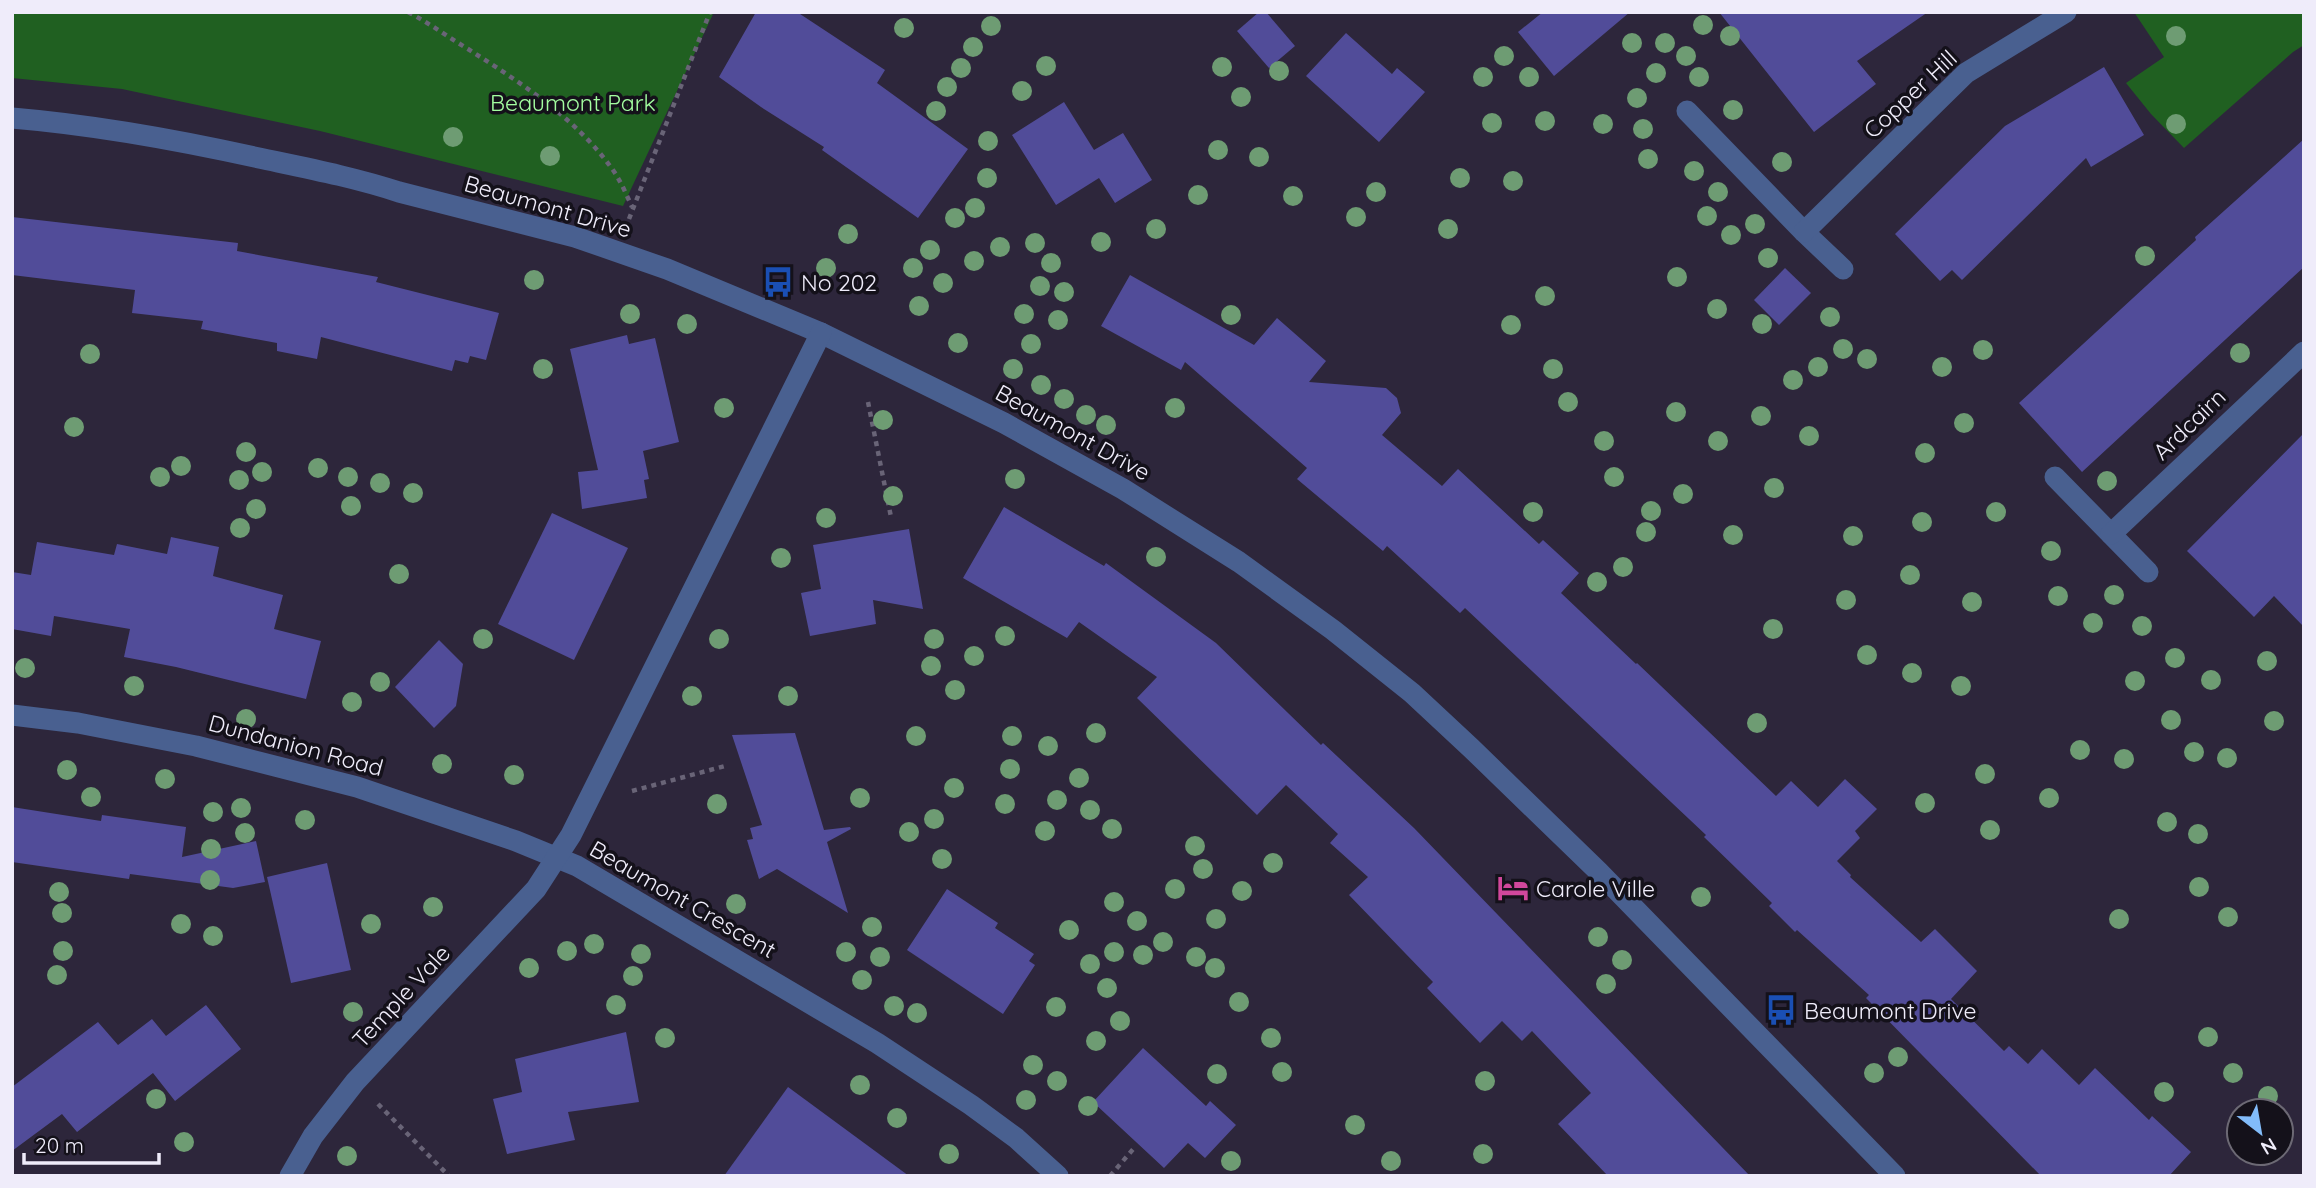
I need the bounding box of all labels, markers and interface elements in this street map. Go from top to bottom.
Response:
street label: Copper Hill [1857,44,1963,144]
park label: Beaumont Park [490,88,656,117]
street label: Beaumont Drive [461,168,635,244]
bus stop icon: No 202 [761,265,795,299]
place label: No 202 [801,268,877,297]
street label: Beaumont Drive [991,378,1155,486]
street label: Ardcairn [2147,382,2231,466]
street label: Dundanion Road [206,708,386,782]
street label: Beaumont Crescent [585,834,781,964]
hotel icon: Carole Ville [1496,871,1530,905]
place label: Carole Ville [1536,874,1655,903]
street label: Temple Vale [346,938,456,1054]
bus stop icon: Beaumont Drive [1764,993,1798,1027]
place label: Beaumont Drive [1804,996,1976,1025]
north arrow [2225,1097,2295,1167]
scale bar [24,1122,159,1166]
text: 20 m [35,1132,84,1158]
text: N [2257,1133,2281,1160]

